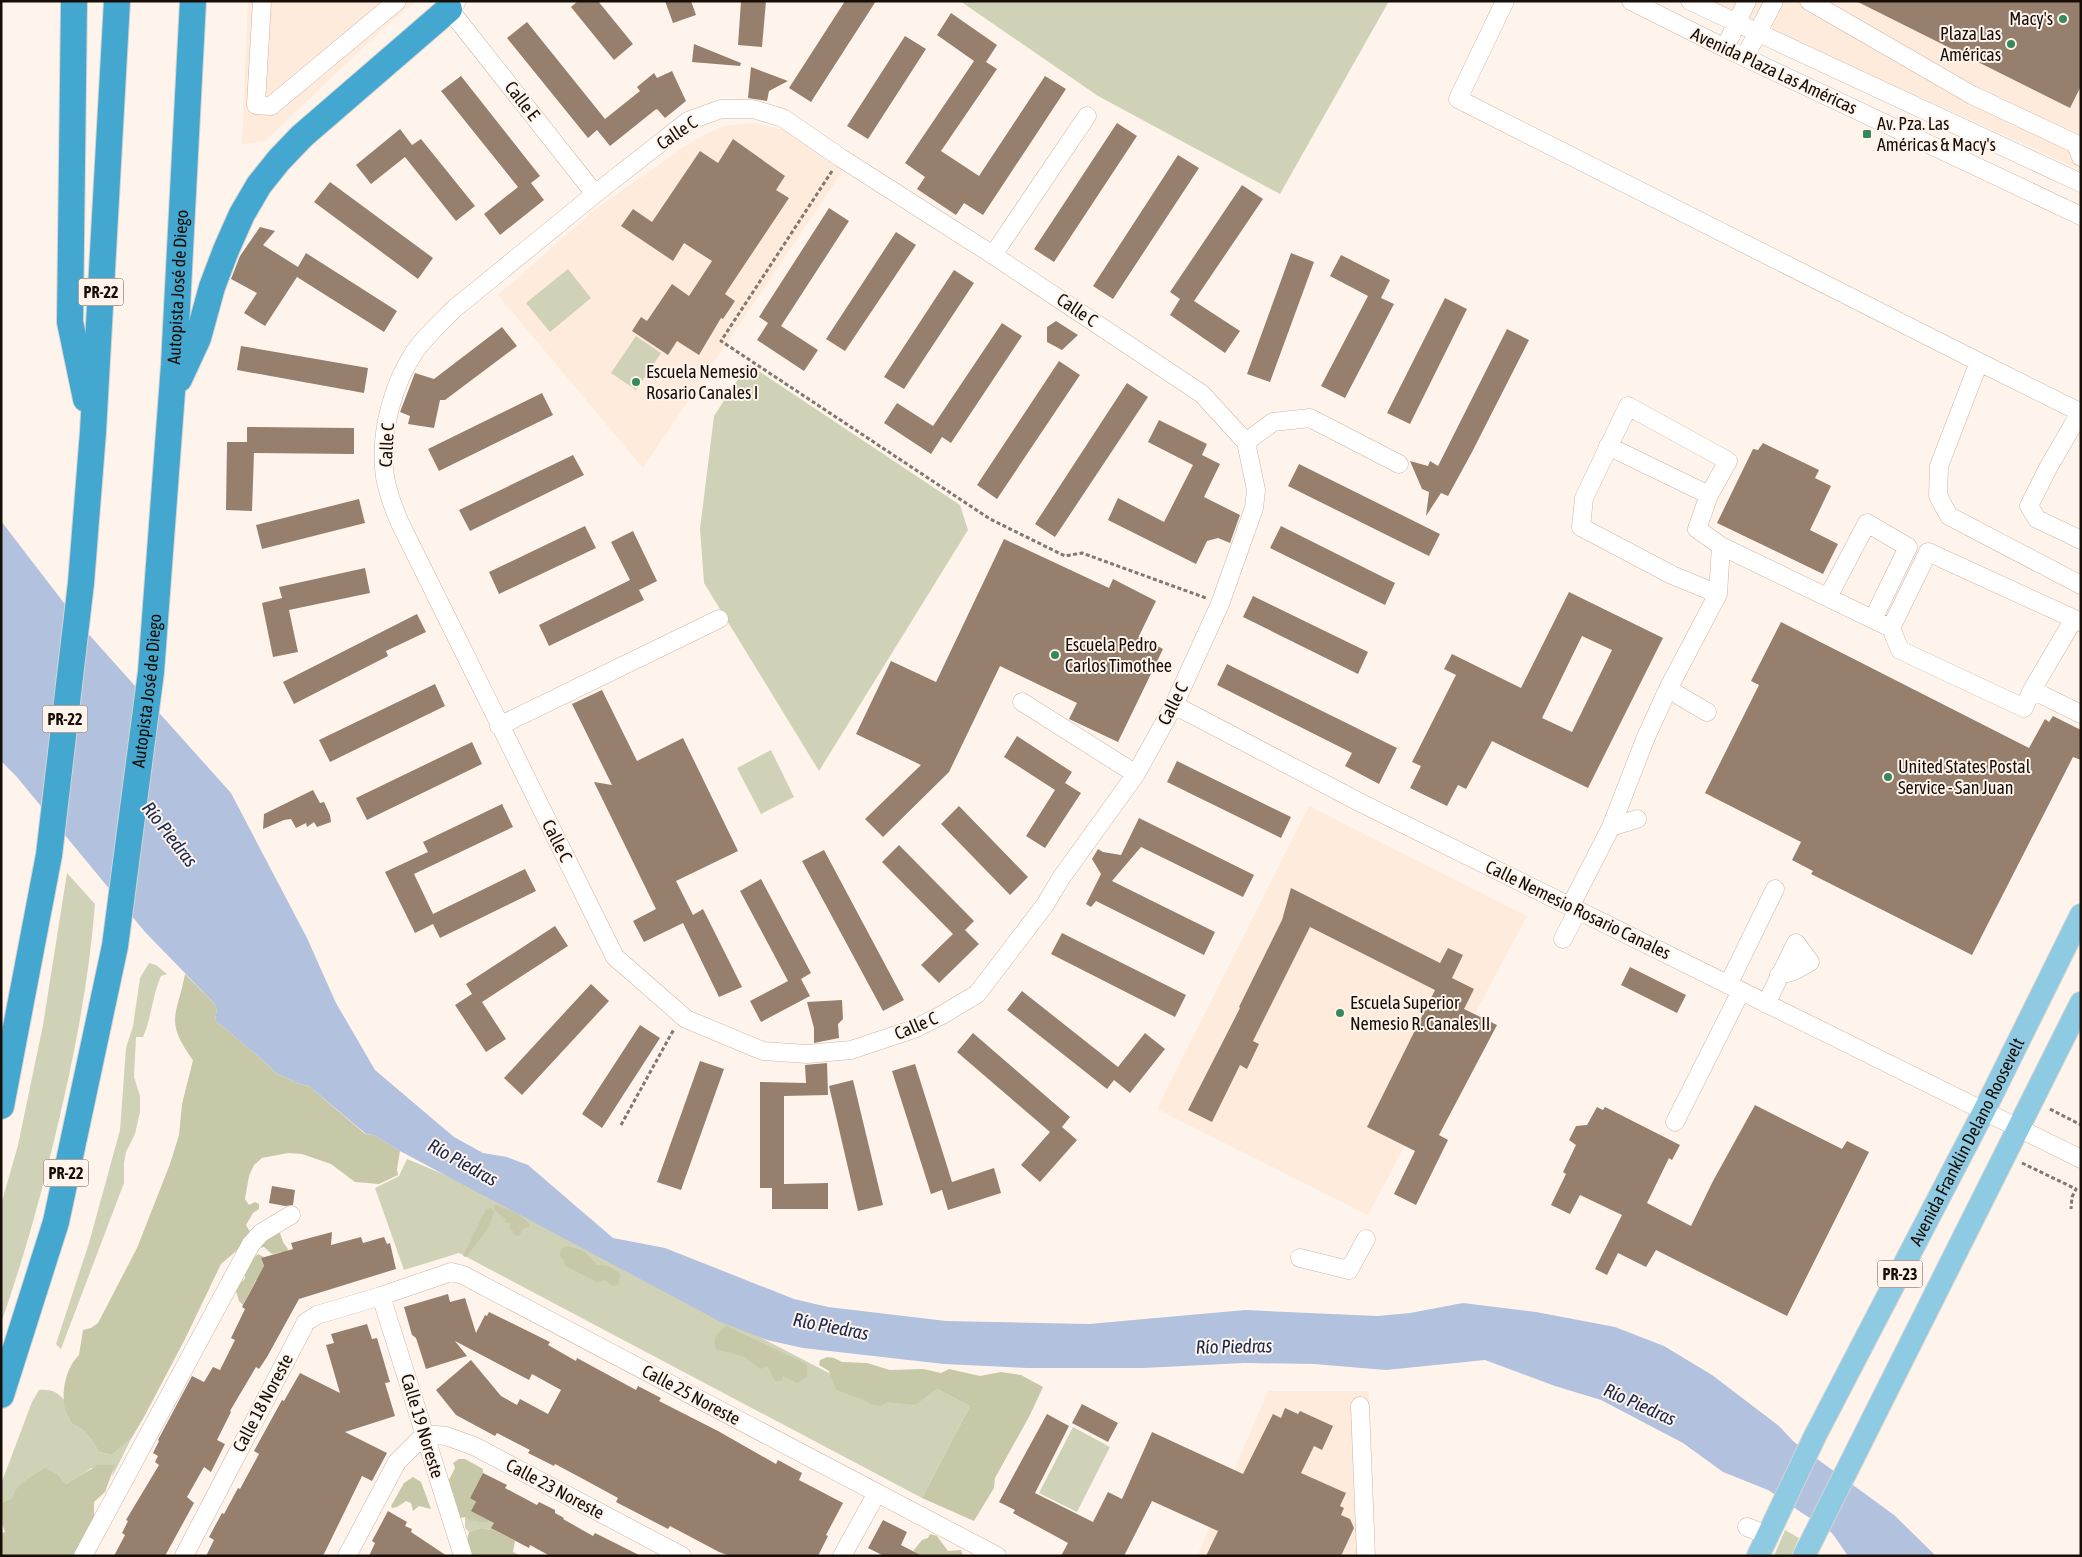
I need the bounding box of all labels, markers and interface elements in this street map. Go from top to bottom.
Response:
place label: Macy's [2009,8,2053,29]
marker: Macy's [2057,13,2069,25]
street label: Avenida Plaza Las Américas [1688,23,1861,118]
place label: Plaza Las Américas [1940,23,2001,65]
marker: Plaza Las Américas [2005,38,2017,50]
street label: Calle E [501,77,544,125]
street label: Calle C [652,111,701,154]
place label: Av. Pza. Las Américas & Macy's [1877,113,1996,155]
marker: Av. Pza. Las Américas & Macy's [1861,128,1873,140]
street label: Autopista José de Diego [163,209,192,365]
road number: PR-22 [78,278,124,306]
street label: Calle C [1053,288,1102,331]
place label: Escuela Nemesio Rosario Canales I [646,361,758,403]
marker: Escuela Nemesio Rosario Canales I [630,376,642,388]
street label: Calle C [375,422,398,468]
street label: Autopista José de Diego [128,613,165,769]
place label: Escuela Pedro Carlos Timothee [1065,634,1172,676]
marker: Escuela Pedro Carlos Timothee [1049,649,1061,661]
street label: Calle C [1153,679,1192,728]
road number: PR-22 [42,706,88,732]
place label: United States Postal Service - San Juan [1898,756,2031,798]
marker: United States Postal Service - San Juan [1882,771,1894,783]
water label: Río Piedras [138,797,202,871]
street label: Calle C [538,816,577,865]
street label: Calle Nemesio Rosario Canales [1482,856,1674,963]
place label: Escuela Superior Nemesio R. Canales II [1350,992,1490,1034]
street label: Calle C [891,1007,940,1044]
marker: Escuela Superior Nemesio R. Canales II [1334,1007,1346,1019]
street label: Avenida Franklin Delano Roosevelt [1905,1034,2028,1249]
water label: Río Piedras [424,1134,502,1190]
road number: PR-22 [44,1160,88,1186]
road number: PR-23 [1878,1260,1922,1288]
water label: Río Piedras [791,1308,871,1344]
water label: Río Piedras [1196,1334,1273,1358]
street label: Calle 18 Noreste [228,1350,297,1455]
street label: Calle 25 Noreste [639,1360,744,1429]
street label: Calle 19 Noreste [397,1371,448,1481]
water label: Río Piedras [1601,1378,1680,1430]
street label: Calle 23 Noreste [503,1454,608,1523]

